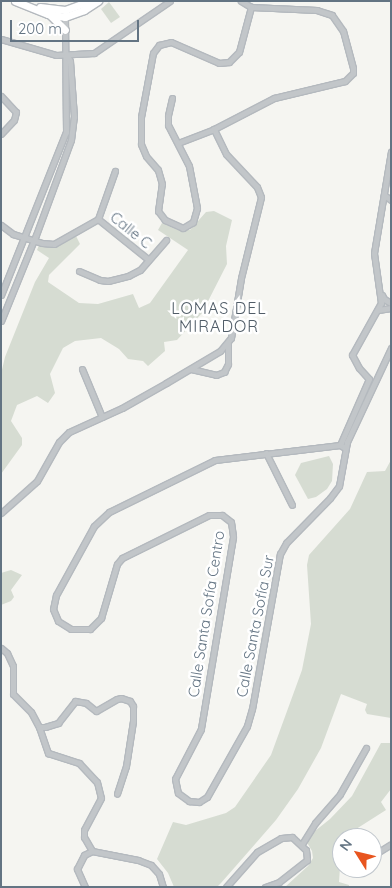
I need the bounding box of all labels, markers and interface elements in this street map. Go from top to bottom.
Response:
scale bar [12,10,141,42]
text: 200 m [18,19,62,38]
street label: Calle C [107,208,155,252]
district label: LOMAS DEL MIRADOR [170,298,268,336]
street label: Calle Santa Sofía Centro [184,529,228,699]
street label: Calle Santa Sofía Sur [232,553,278,699]
north arrow [332,828,382,878]
text: N [335,835,356,854]

